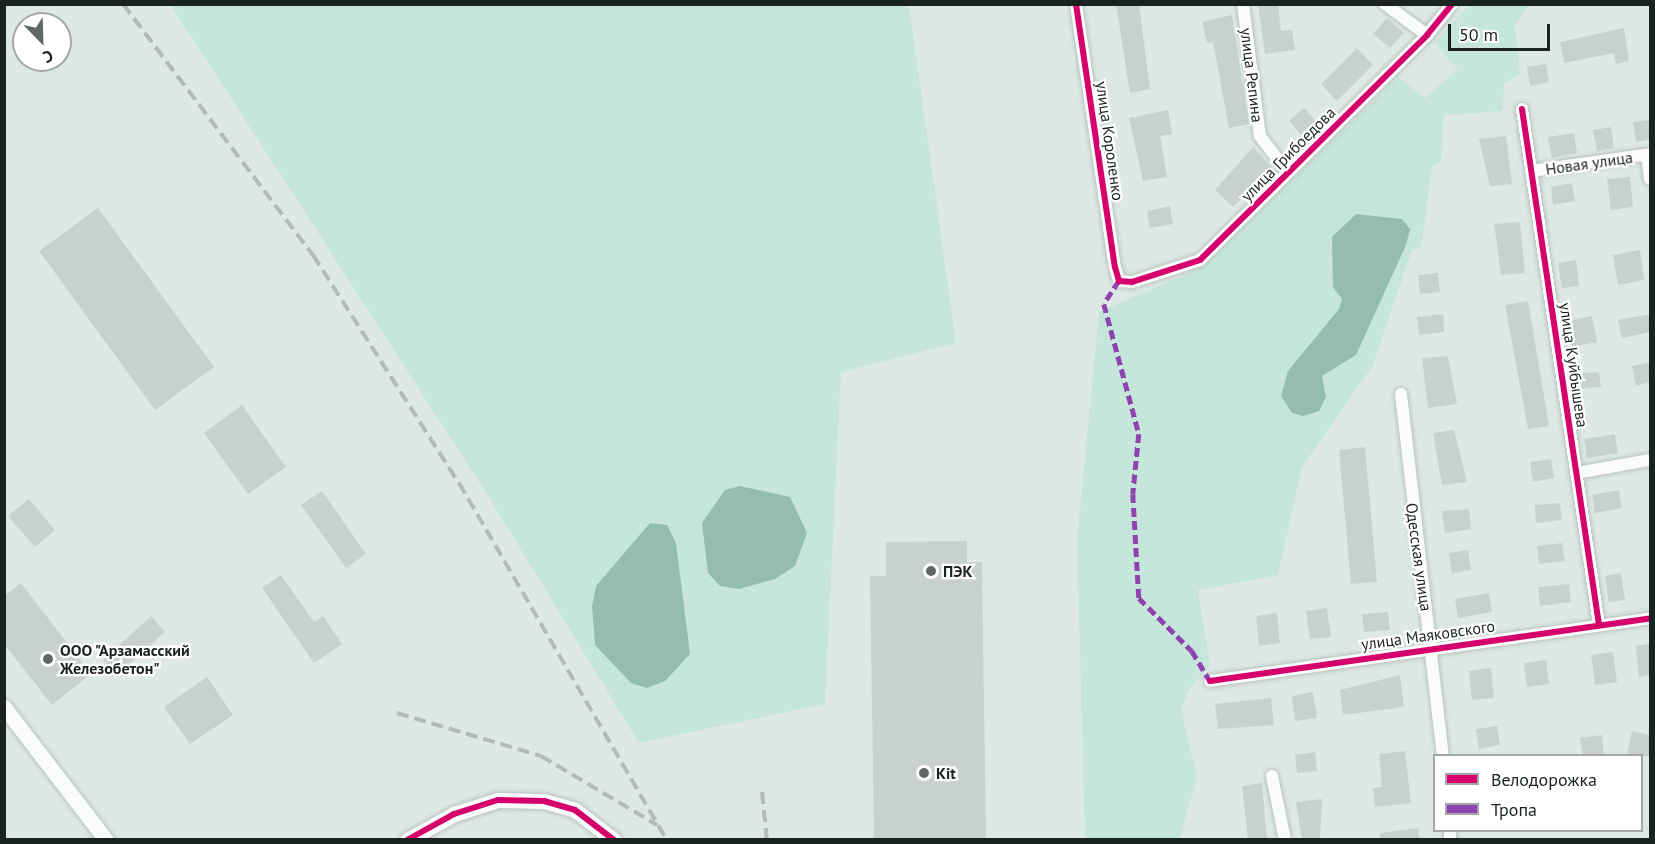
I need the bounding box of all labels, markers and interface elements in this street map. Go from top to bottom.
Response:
north arrow [12,12,72,72]
scale bar [1451,12,1553,50]
text: 50 m [1459,23,1498,46]
street label: улица Репина [1237,27,1267,123]
text: С [40,46,56,68]
street label: улица Короленко [1092,80,1128,202]
street label: улица Грибоедова [1237,103,1339,205]
street label: Новая улица [1544,147,1634,179]
street label: улица Куйбышева [1556,301,1592,429]
street label: Одесская улица [1402,502,1436,612]
place label: ПЭК [943,561,972,581]
marker: ПЭК [924,564,938,578]
street label: улица Маяковского [1360,616,1496,654]
place label: ООО "Арзамасский Железобетон" [60,640,191,678]
marker: ООО "Арзамасский Железобетон" [41,652,55,666]
legend [1433,754,1643,832]
place label: Kit [936,763,956,783]
marker: Kit [917,766,931,780]
text: Велодорожка [1491,768,1597,791]
text: Тропа [1491,798,1537,821]

